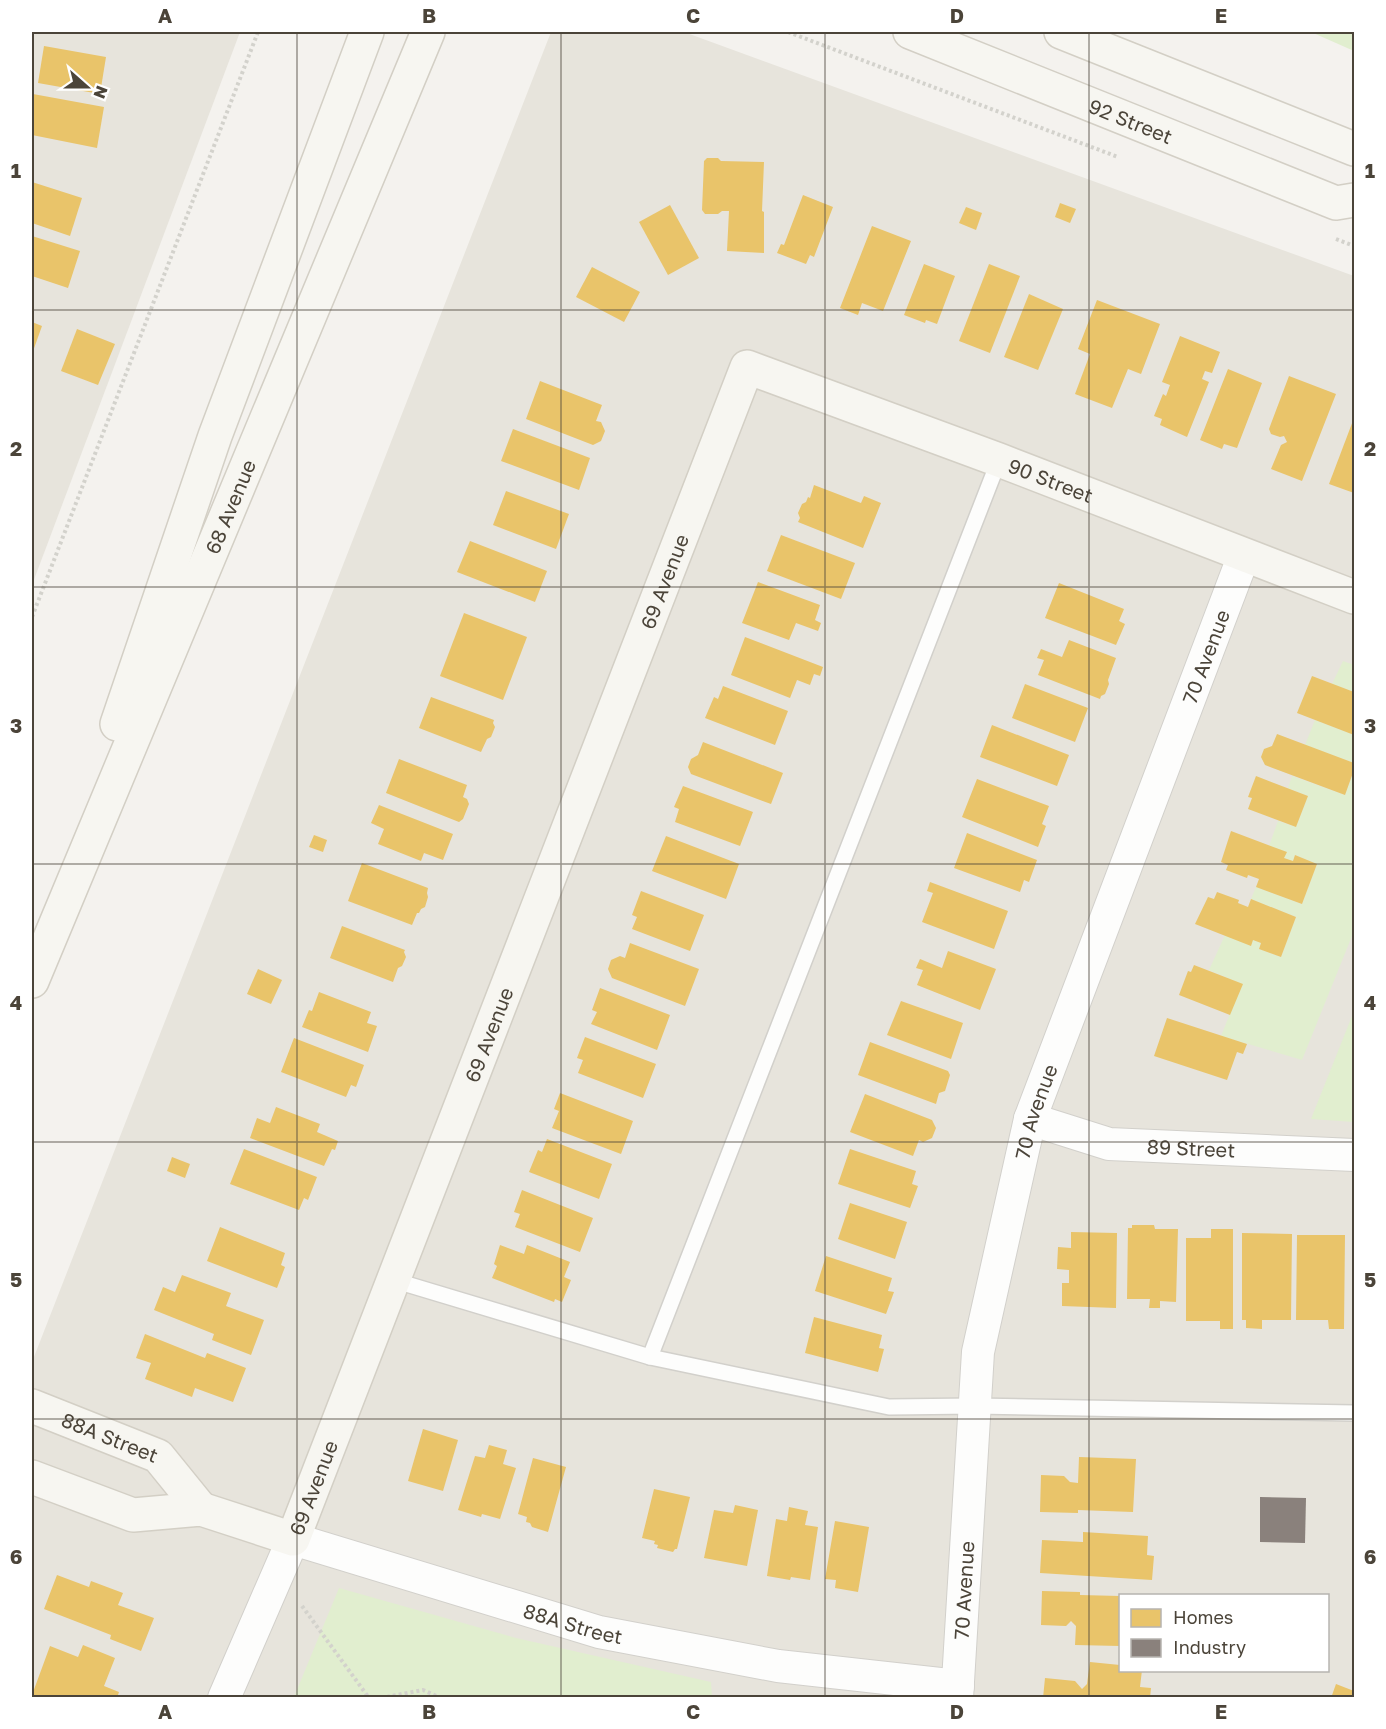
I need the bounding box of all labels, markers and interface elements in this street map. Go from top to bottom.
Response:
text: A [158,3,172,27]
text: B [422,3,436,27]
text: C [686,3,700,27]
text: D [950,3,964,27]
text: E [1215,3,1227,27]
north arrow [57,57,117,117]
text: N [89,83,113,102]
street label: 92 Street [1086,93,1176,148]
text: 1 [11,158,21,182]
text: 1 [1365,158,1375,182]
text: 2 [10,436,22,460]
text: 2 [1364,436,1376,460]
street label: 90 Street [1005,453,1097,507]
street label: 68 Avenue [200,456,260,557]
street label: 69 Avenue [635,530,693,632]
street label: 70 Avenue [1177,606,1234,707]
text: 3 [10,713,22,737]
text: 3 [1364,713,1376,737]
street label: 69 Avenue [459,984,518,1085]
text: 4 [10,990,22,1014]
text: 4 [1364,990,1376,1014]
street label: 70 Avenue [1009,1061,1062,1161]
street label: 89 Street [1146,1134,1236,1162]
text: 5 [10,1267,22,1291]
text: 5 [1364,1267,1376,1291]
street label: 88A Street [58,1407,162,1467]
street label: 69 Avenue [284,1437,342,1539]
street label: 70 Avenue [949,1540,979,1640]
text: 6 [10,1544,22,1568]
text: 6 [1364,1544,1376,1568]
legend [1119,1594,1329,1672]
street label: 88A Street [521,1598,625,1648]
text: Homes [1173,1606,1233,1628]
text: Industry [1173,1636,1246,1658]
text: A [158,1699,172,1723]
text: B [422,1699,436,1723]
text: C [686,1699,700,1723]
text: D [950,1699,964,1723]
text: E [1215,1699,1227,1723]

